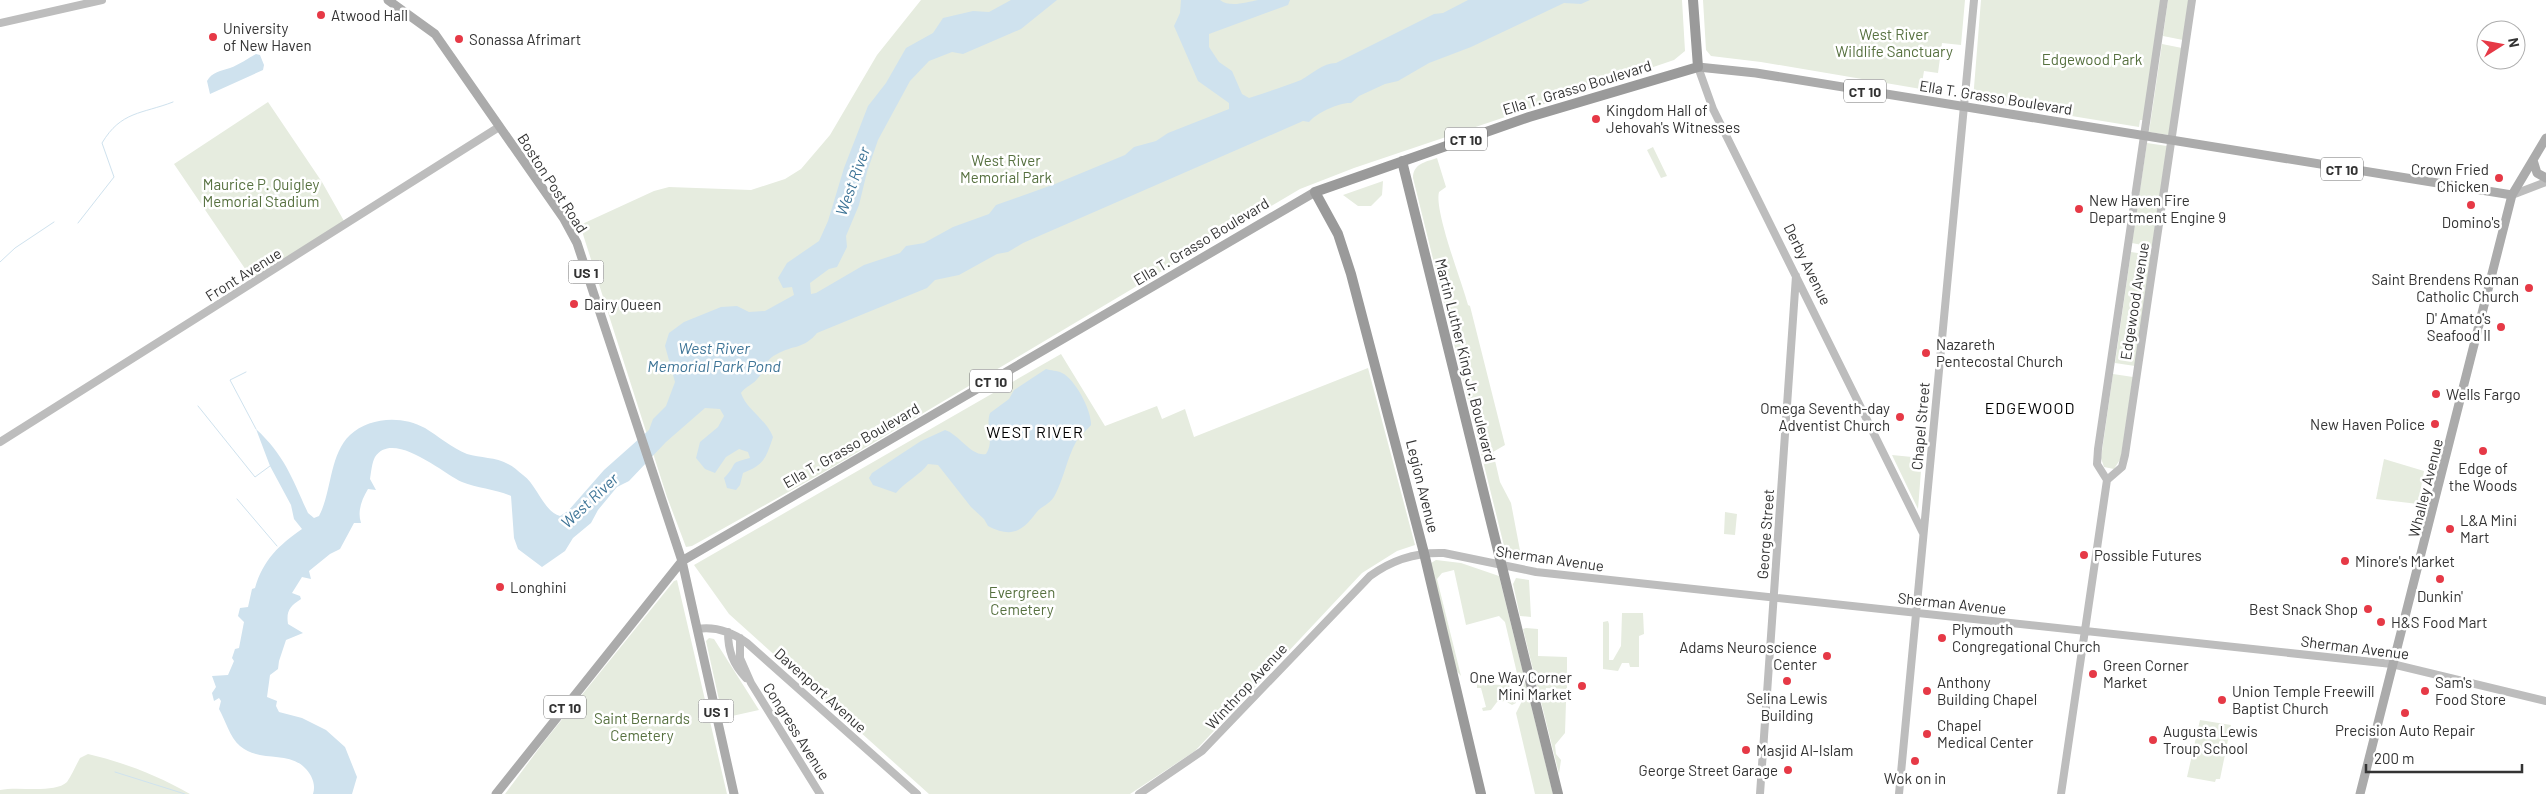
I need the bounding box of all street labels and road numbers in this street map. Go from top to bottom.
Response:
street label: Ella T. Grasso Boulevard [1500,56,1654,118]
street label: Ella T. Grasso Boulevard [1918,76,2074,118]
road number: CT 10 [1844,80,1886,102]
road number: CT 10 [1445,128,1487,150]
street label: Boston Post Road [514,130,592,236]
road number: CT 10 [2321,157,2363,180]
street label: Ella T. Grasso Boulevard [1130,193,1272,289]
street label: Derby Avenue [1781,220,1835,308]
street label: Edgewood Avenue [2116,241,2152,361]
street label: Front Avenue [202,244,284,304]
street label: Martin Luther King Jr. Boulevard [1432,257,1500,463]
road number: US 1 [568,260,604,284]
road number: CT 10 [970,370,1012,392]
street label: Chapel Street [1907,381,1933,471]
street label: Ella T. Grasso Boulevard [780,399,922,491]
street label: Whalley Avenue [2404,437,2446,539]
street label: Legion Avenue [1403,438,1443,534]
street label: George Street [1753,488,1777,580]
street label: Sherman Avenue [1495,542,1605,574]
street label: Sherman Avenue [1897,588,2007,618]
street label: Sherman Avenue [2300,631,2410,663]
street label: Winthrop Avenue [1202,639,1290,733]
street label: Davenport Avenue [771,644,871,736]
street label: Congress Avenue [760,679,834,783]
road number: CT 10 [544,696,586,719]
road number: US 1 [698,699,734,722]

